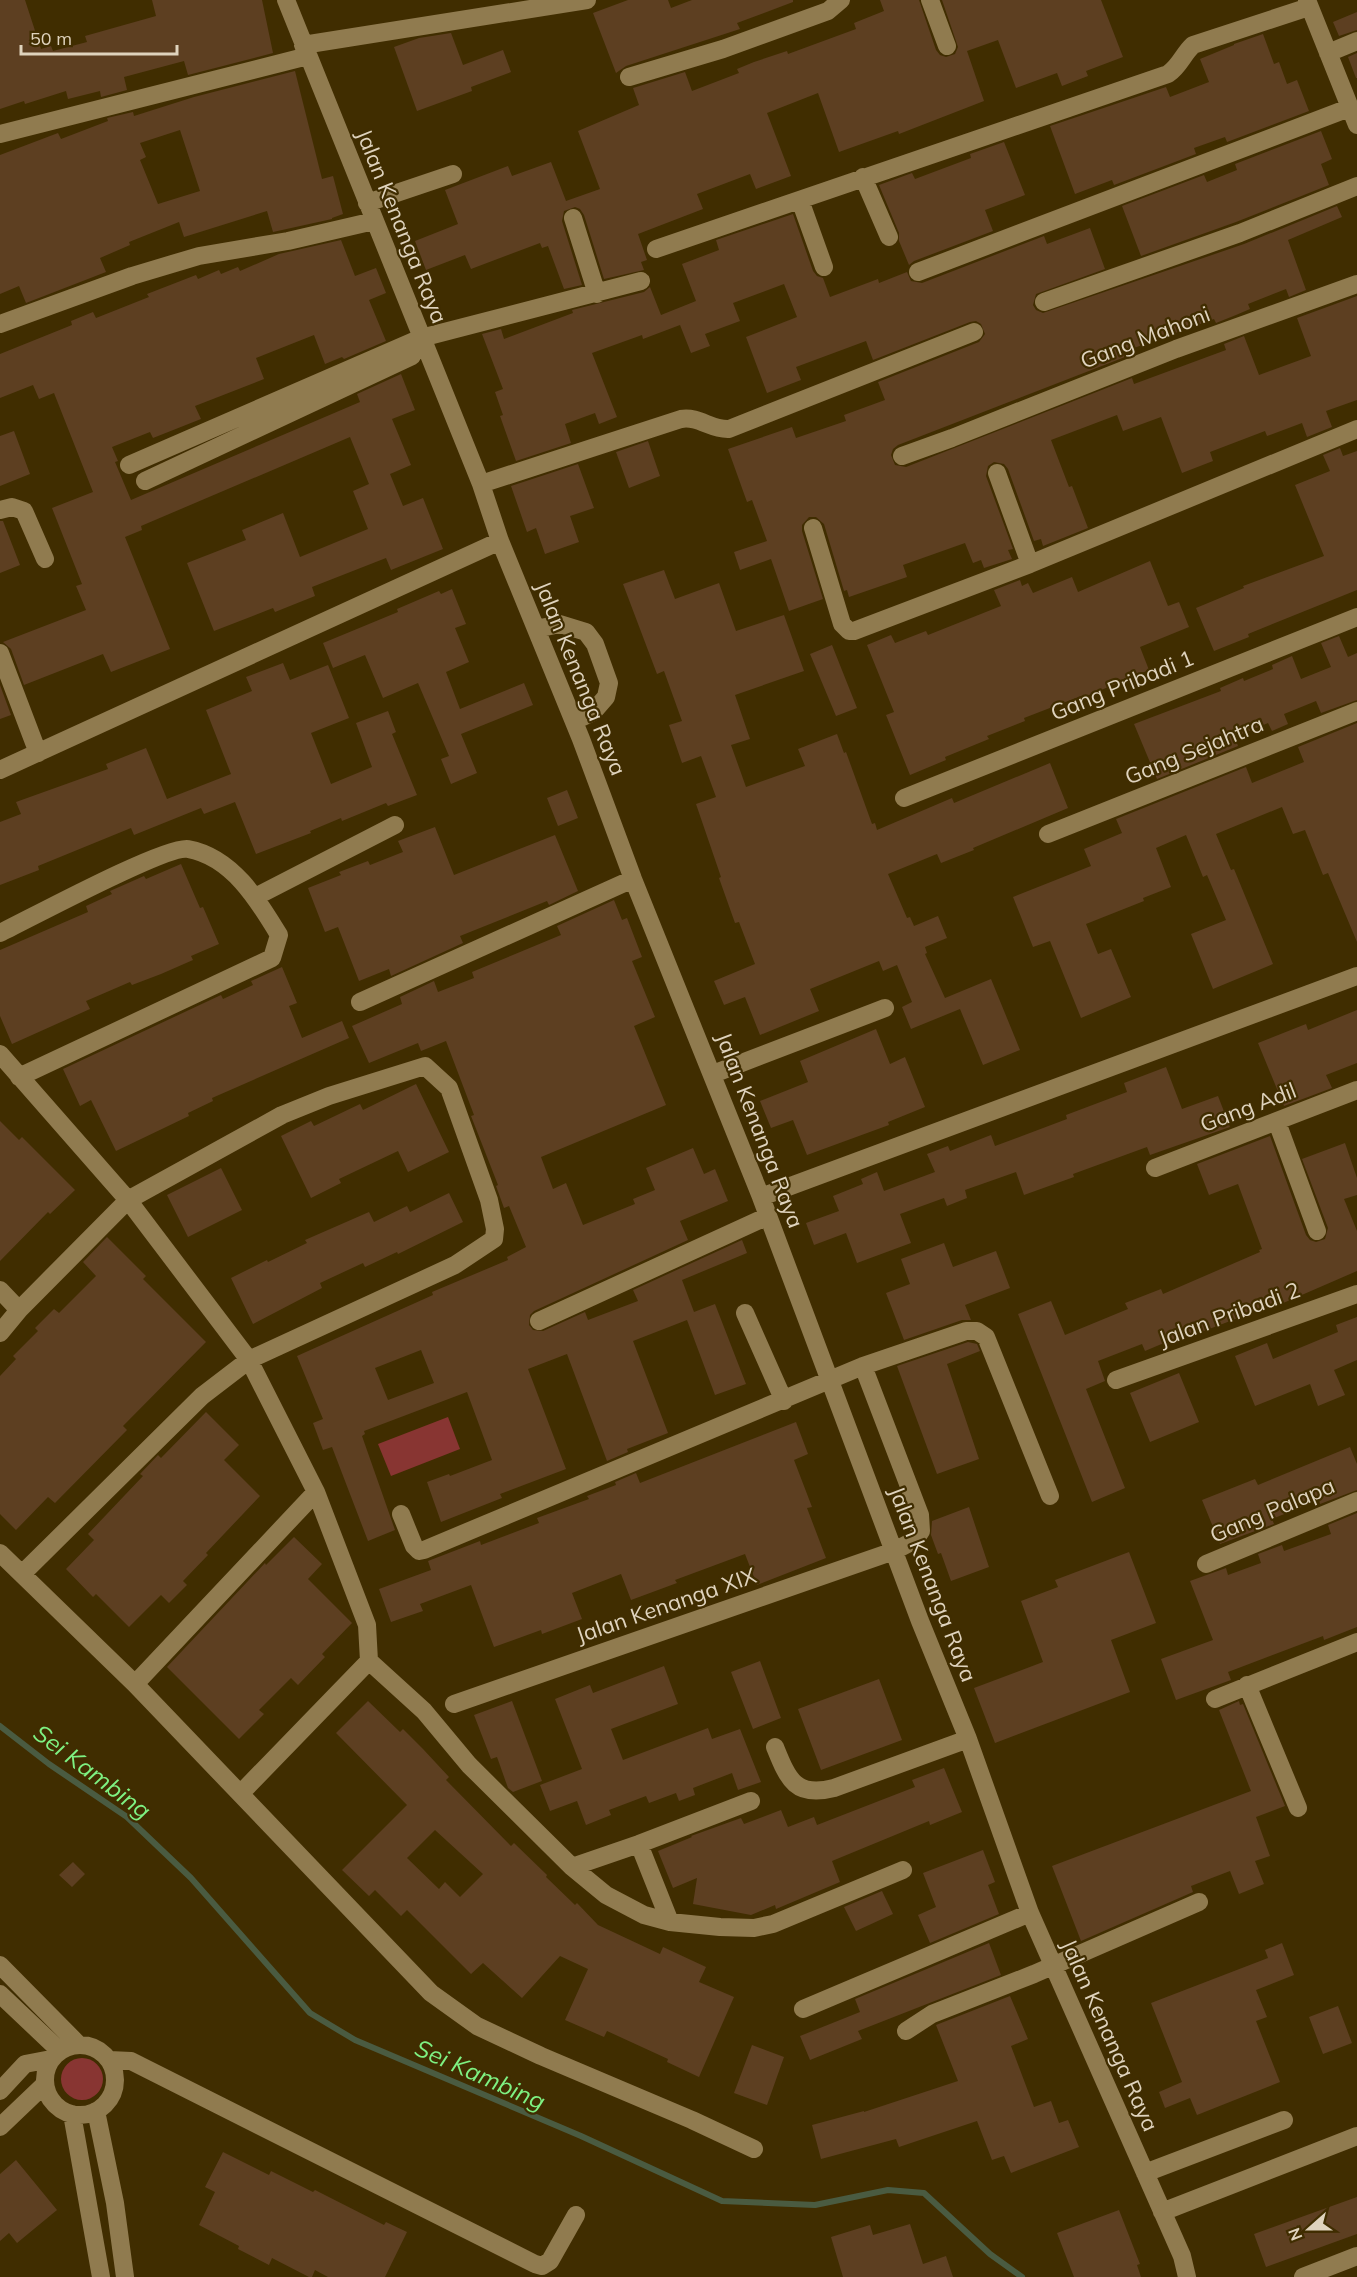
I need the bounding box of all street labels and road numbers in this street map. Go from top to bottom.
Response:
street label: Jalan Kenanga Raya [350,125,454,327]
street label: Gang Mahoni [1076,299,1214,375]
street label: Jalan Kenanga Raya [529,577,633,779]
street label: Gang Pribadi 1 [1046,643,1198,727]
street label: Gang Sejahtra [1121,709,1267,791]
street label: Jalan Kenanga Raya [710,1028,810,1232]
street label: Gang Adil [1196,1076,1300,1138]
street label: Jalan Pribadi 2 [1154,1275,1304,1353]
street label: Gang Palapa [1205,1471,1339,1549]
street label: Jalan Kenanga Raya [883,1482,983,1686]
street label: Jalan Kenanga XIX [572,1561,760,1649]
street label: Jalan Kenanga Raya [1055,1935,1165,2135]

